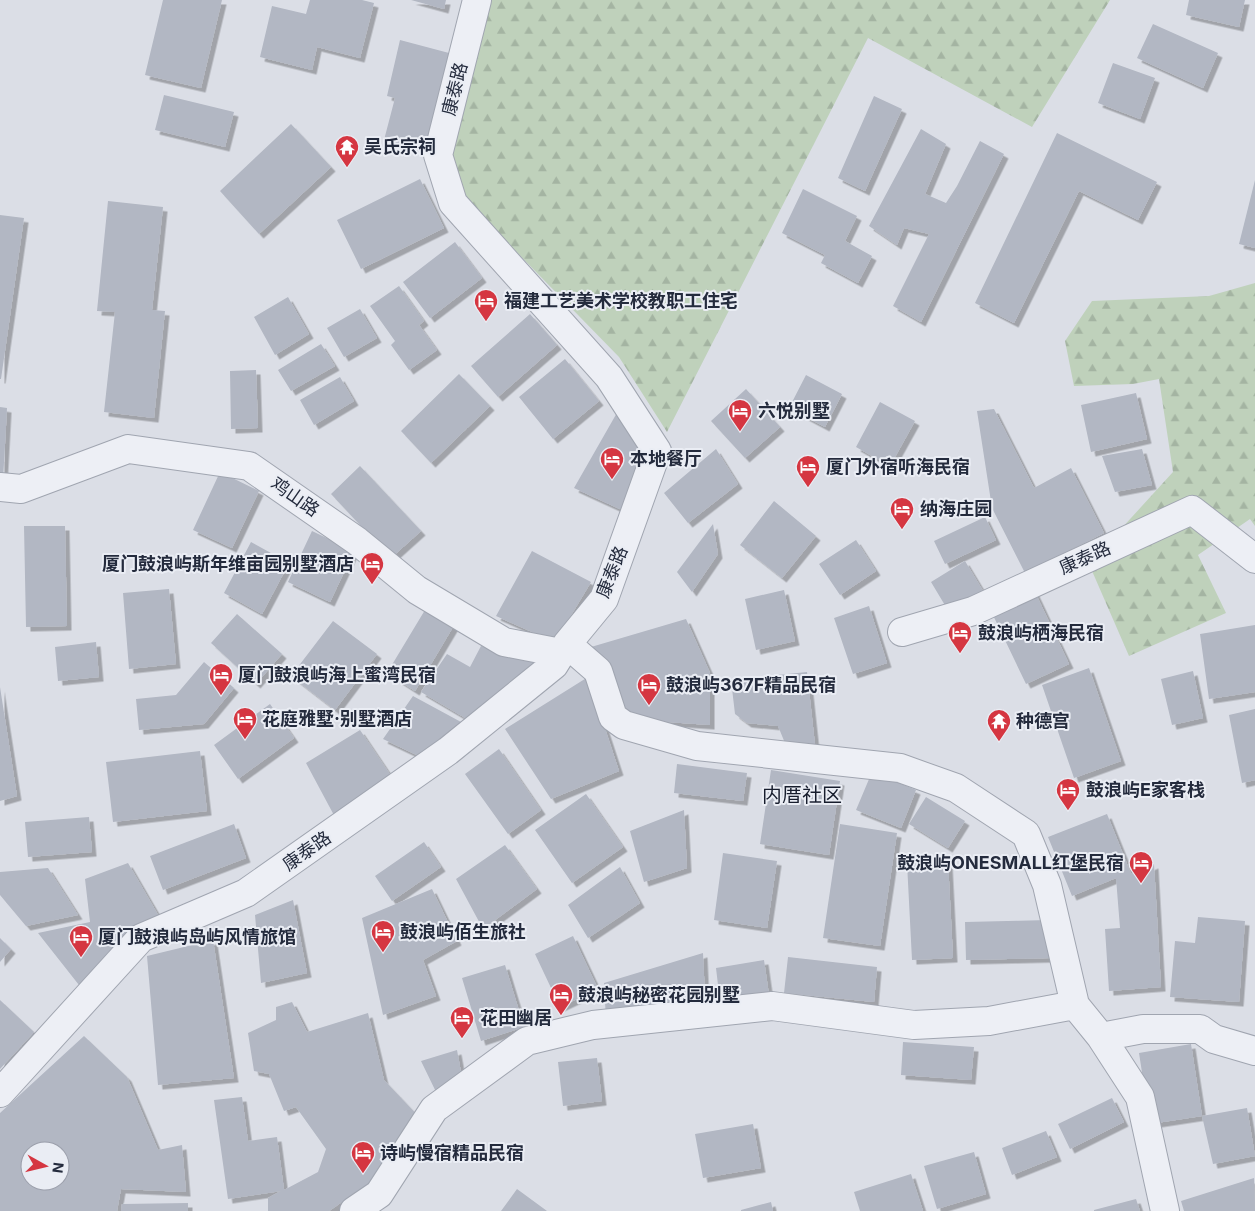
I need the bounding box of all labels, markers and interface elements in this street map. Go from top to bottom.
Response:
street label: 康泰路 [438,60,471,118]
temple icon: 吴氏宗祠 [334,134,360,168]
place label: 吴氏宗祠 [364,136,436,157]
hotel icon: 福建工艺美术学校教职工住宅 [473,288,499,322]
place label: 福建工艺美术学校教职工住宅 [504,290,738,311]
hotel icon: 六悦别墅 [727,398,753,432]
place label: 六悦别墅 [758,400,830,421]
hotel icon: 本地餐厅 [599,446,625,480]
place label: 本地餐厅 [630,448,702,469]
hotel icon: 厦门外宿听海民宿 [795,454,821,488]
place label: 厦门外宿听海民宿 [826,456,970,477]
street label: 鸡山路 [267,473,323,521]
hotel icon: 纳海庄园 [889,496,915,530]
place label: 纳海庄园 [920,498,992,519]
street label: 康泰路 [1056,537,1114,578]
street label: 康泰路 [592,543,631,601]
hotel icon: 厦门鼓浪屿斯年维亩园别墅酒店 [359,551,385,585]
place label: 厦门鼓浪屿斯年维亩园别墅酒店 [102,553,354,574]
hotel icon: 鼓浪屿栖海民宿 [947,620,973,654]
place label: 鼓浪屿栖海民宿 [978,622,1104,643]
hotel icon: 厦门鼓浪屿海上蜜湾民宿 [208,662,234,696]
place label: 厦门鼓浪屿海上蜜湾民宿 [238,664,436,685]
hotel icon: 鼓浪屿367F精品民宿 [636,672,662,706]
place label: 鼓浪屿367F精品民宿 [666,674,836,695]
hotel icon: 花庭雅墅·别墅酒店 [232,706,258,740]
place label: 花庭雅墅·别墅酒店 [262,708,412,729]
temple icon: 种德宫 [986,708,1012,742]
place label: 种德宫 [1016,710,1070,731]
hotel icon: 鼓浪屿E家客栈 [1055,777,1081,811]
place label: 鼓浪屿E家客栈 [1086,779,1205,800]
district label: 内厝社区 [762,783,842,807]
street label: 康泰路 [279,827,335,875]
hotel icon: 鼓浪屿ONESMALL红堡民宿 [1128,850,1154,884]
place label: 鼓浪屿ONESMALL红堡民宿 [897,852,1124,873]
hotel icon: 鼓浪屿佰生旅社 [370,919,396,953]
place label: 鼓浪屿佰生旅社 [400,921,526,942]
hotel icon: 厦门鼓浪屿岛屿风情旅馆 [68,924,94,958]
place label: 厦门鼓浪屿岛屿风情旅馆 [98,926,296,947]
hotel icon: 鼓浪屿秘密花园别墅 [548,982,574,1016]
place label: 鼓浪屿秘密花园别墅 [578,984,740,1005]
hotel icon: 花田幽居 [449,1005,475,1039]
place label: 花田幽居 [480,1007,552,1028]
hotel icon: 诗屿慢宿精品民宿 [350,1140,376,1174]
north arrow [20,1141,70,1191]
place label: 诗屿慢宿精品民宿 [380,1142,524,1163]
text: N [49,1161,68,1174]

